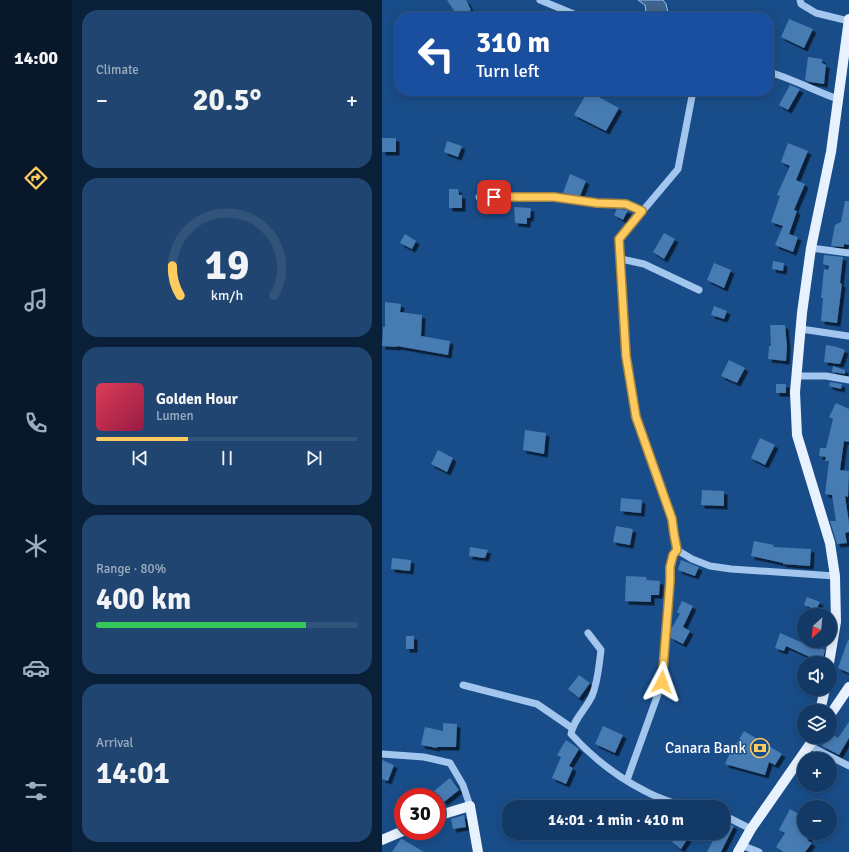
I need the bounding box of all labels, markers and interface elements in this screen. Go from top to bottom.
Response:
text: 310 m [476,26,550,60]
icon: left [410,28,462,80]
text: 14:00 [14,47,58,69]
text: Turn left [476,60,539,82]
text: Climate [96,62,139,78]
text: 20.5° [192,82,262,119]
text: − [96,87,108,114]
text: + [346,87,358,114]
icon: directions [22,164,50,192]
pin [477,180,511,214]
icon: arrive [483,186,505,208]
text: 19 [205,239,249,290]
icon: music [22,286,50,314]
text: km/h [211,286,243,303]
text: Golden Hour [156,390,238,408]
text: Lumen [156,408,194,424]
icon: phone [22,409,50,437]
icon: previous [129,447,151,469]
icon: pause [216,447,238,469]
icon: next [303,447,325,469]
icon: climate [22,532,50,560]
text: Range · 80% [96,561,166,577]
text: 400 km [96,581,191,618]
north arrow [797,608,837,648]
map controls [797,608,837,840]
icon: car [22,654,50,682]
button: sound [797,656,837,696]
position arrow [641,661,683,703]
button: layers [797,704,837,744]
text: Arrival [96,735,133,751]
bank icon: Canara Bank [749,737,771,759]
place label: Canara Bank [665,739,746,757]
button: + [797,752,837,792]
text: 14:01 [96,755,170,792]
icon: filters [22,777,50,805]
speed limit sign: 30 [394,788,446,840]
button: − [797,800,837,840]
text: 14:01 · 1 min · 410 m [548,811,684,829]

